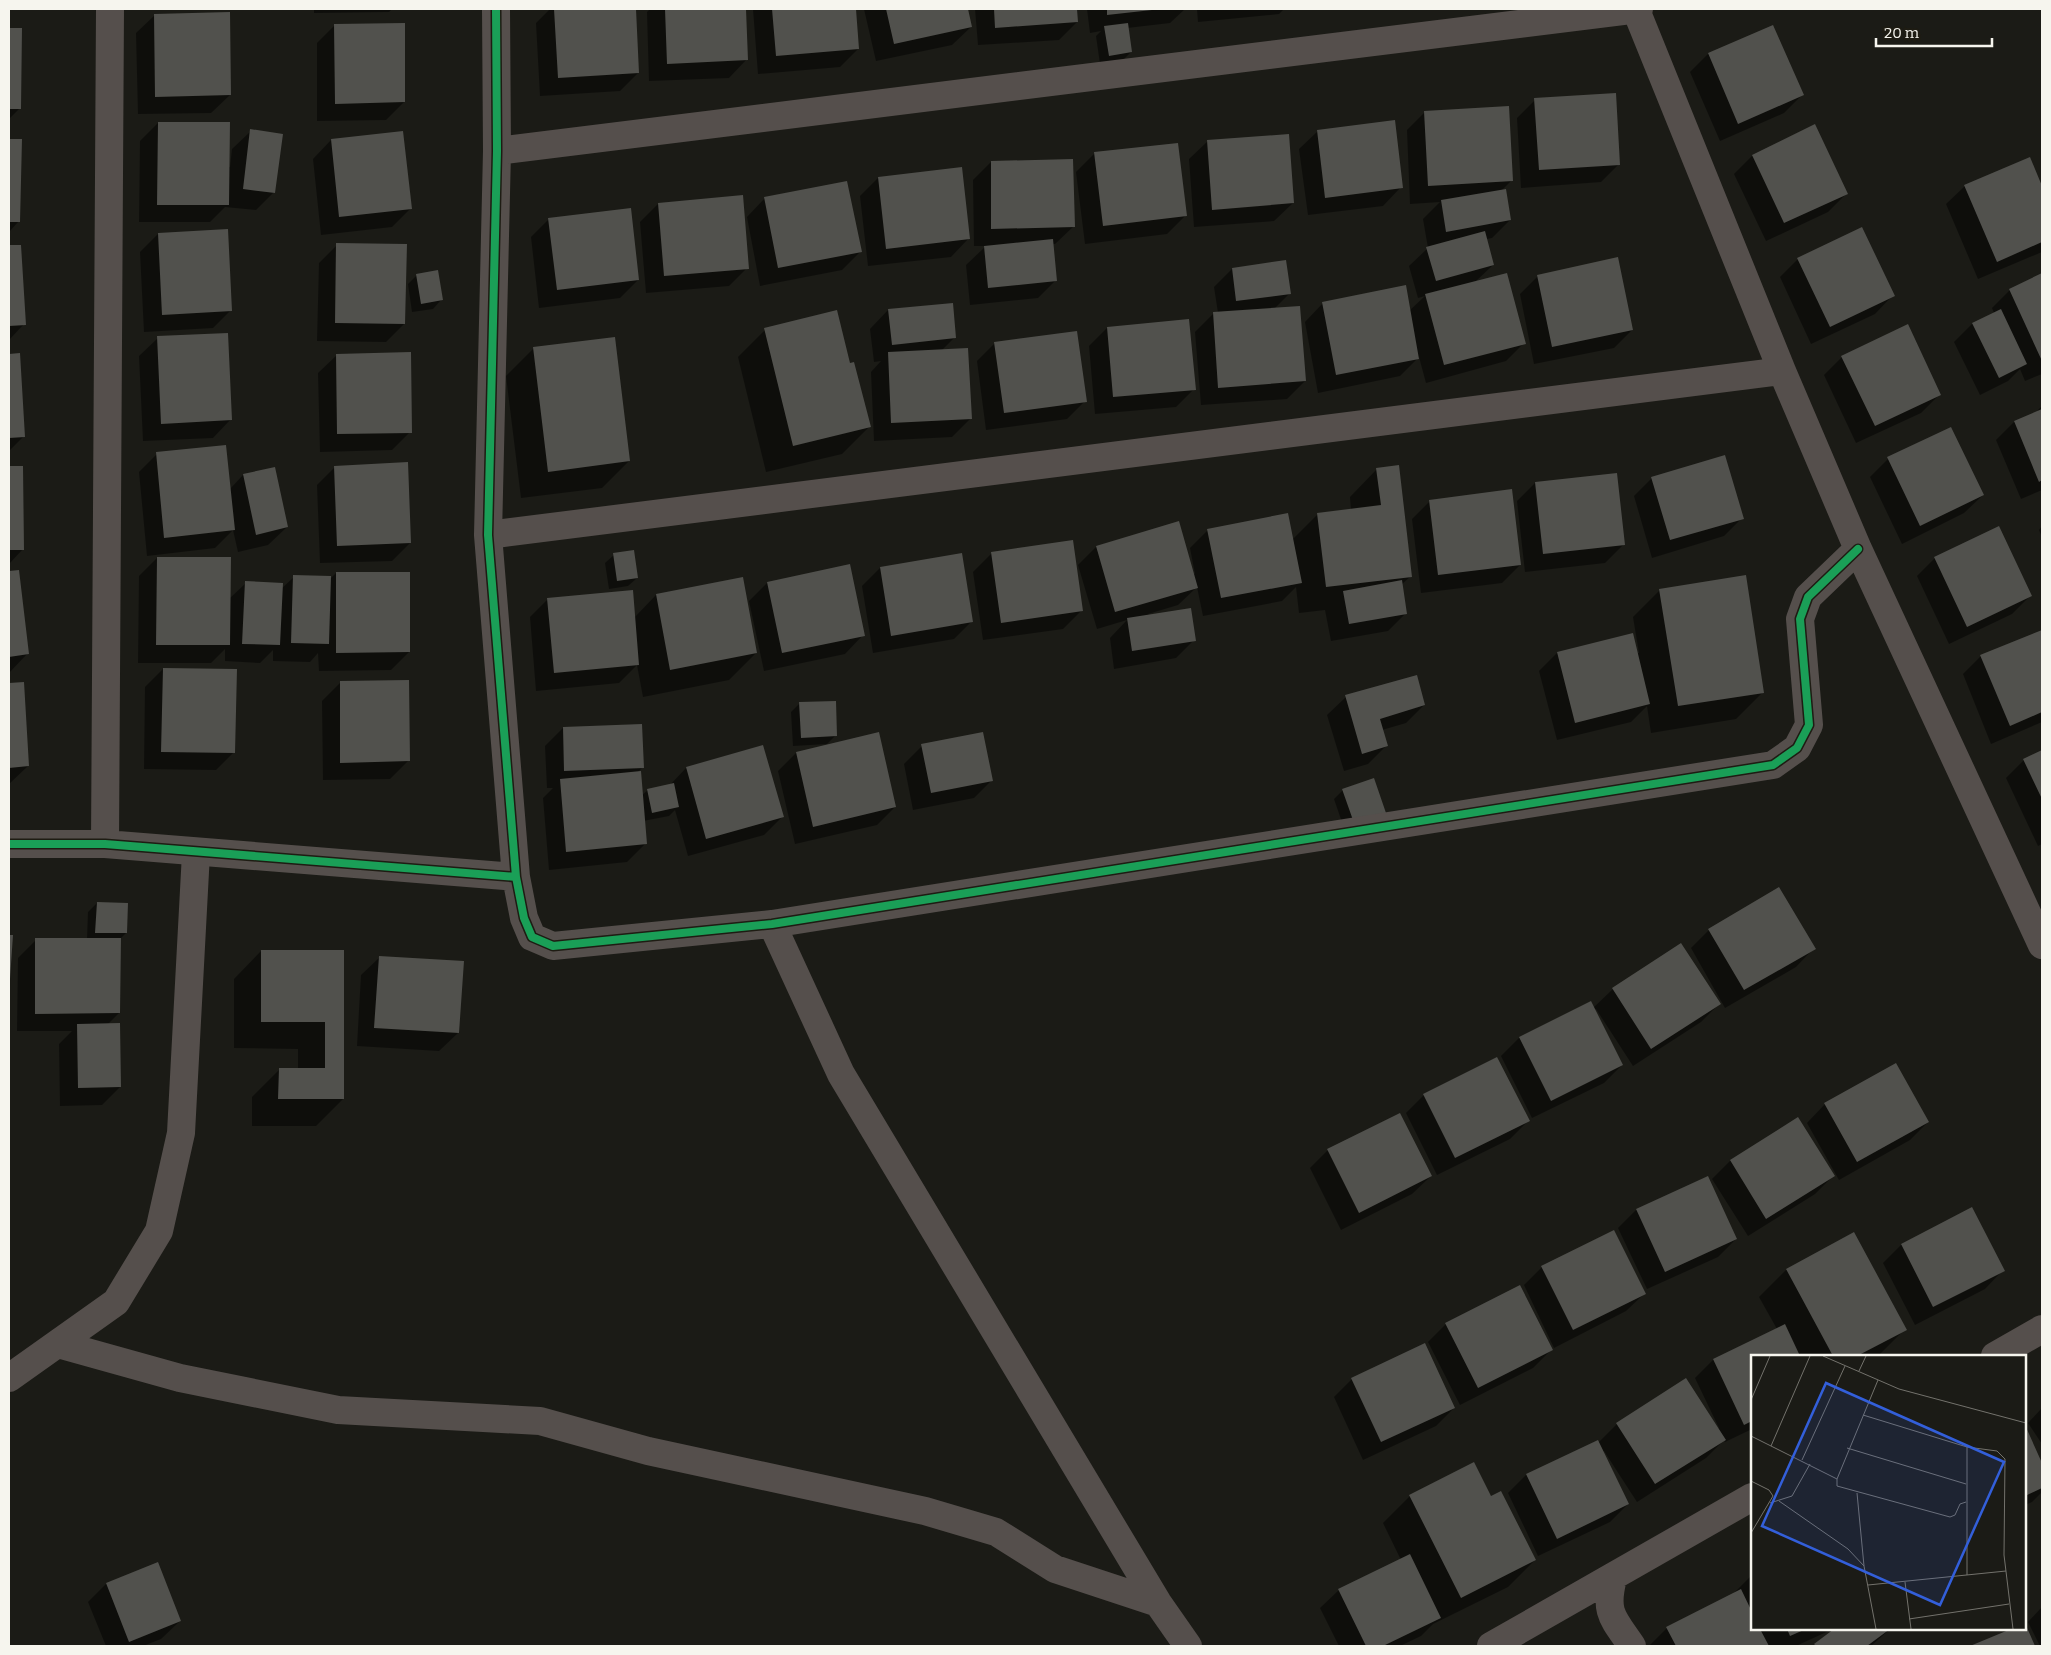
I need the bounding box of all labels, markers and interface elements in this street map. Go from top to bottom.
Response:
scale bar [1876,15,1992,47]
text: 20 m [1884,24,1920,42]
inset map [1751,1355,2026,1630]

